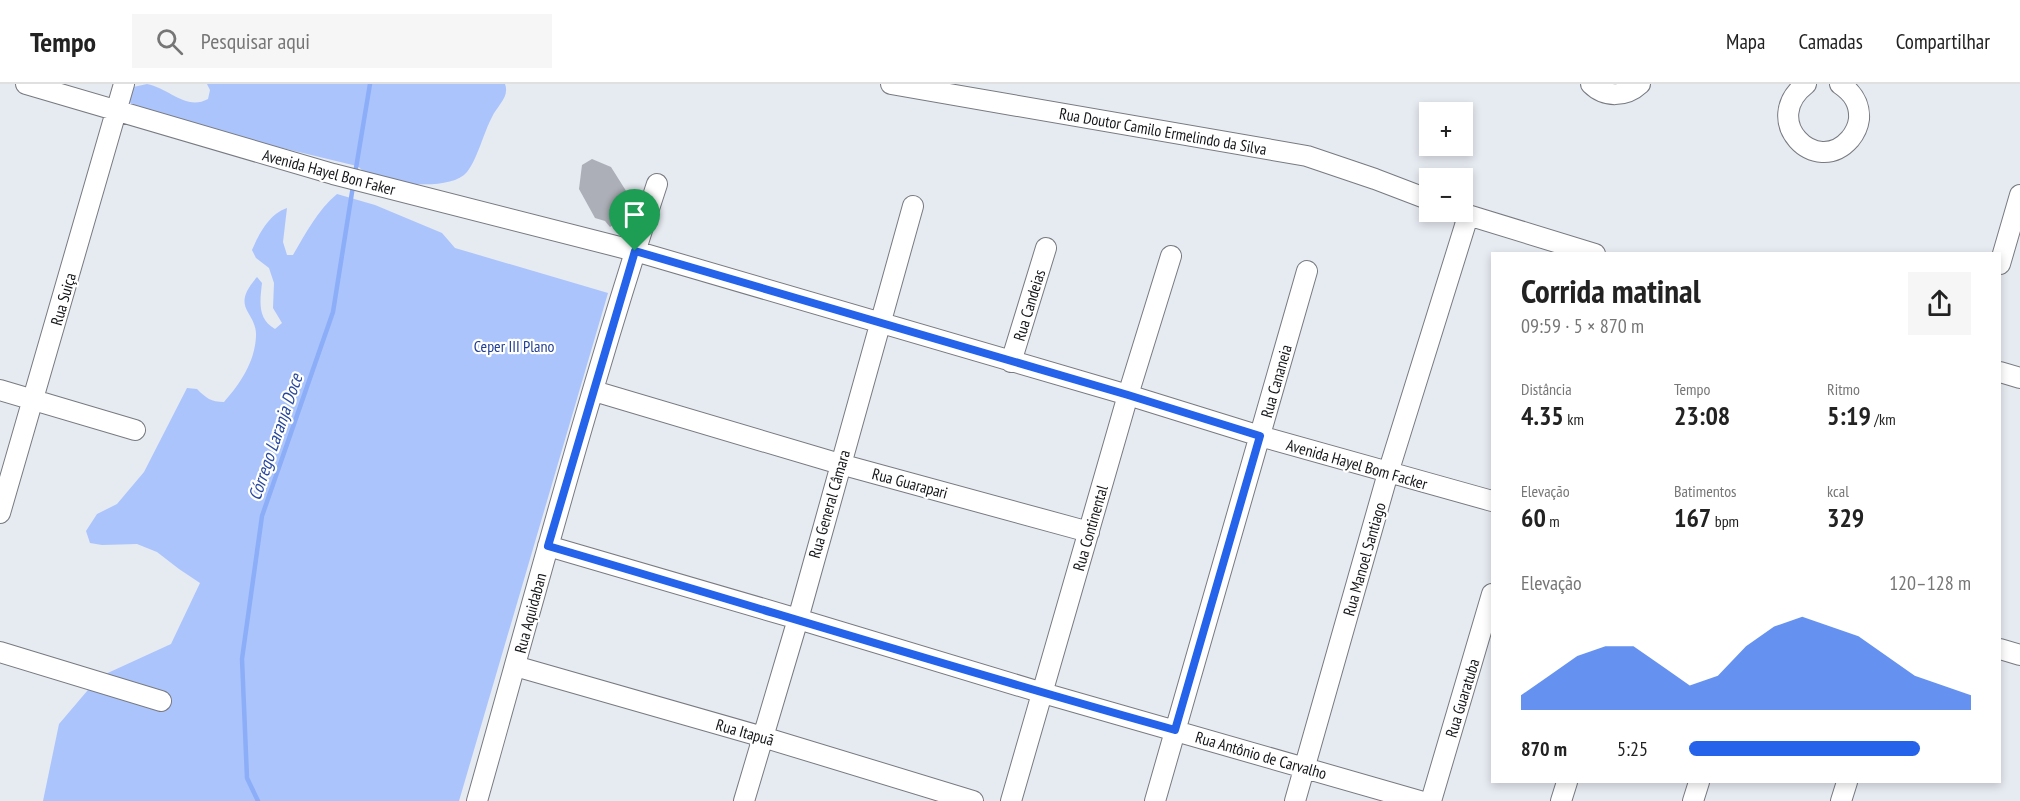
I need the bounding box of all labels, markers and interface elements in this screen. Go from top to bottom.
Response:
search box [132,14,552,68]
text: Tempo [30,23,96,60]
icon: search [153,25,186,58]
text: Pesquisar aqui [201,27,310,55]
text: Mapa [1726,28,1765,55]
text: Camadas [1798,28,1863,55]
text: Compartilhar [1896,28,1990,55]
map controls [1419,102,1473,222]
button: + [1419,102,1473,156]
street label: Rua Doutor Camilo Ermelindo da Silva [1058,103,1268,159]
street label: Avenida Hayel Bon Faker [260,145,398,200]
button: − [1419,168,1473,222]
pin [609,189,660,251]
icon: arrive [618,198,651,231]
street label: Rua Candeias [1009,267,1049,343]
text: Corrida matinal [1521,269,1701,312]
street label: Rua Suiça [46,270,80,328]
button: share [1908,272,1971,335]
text: 09:59 · 5 × 870 m [1521,313,1644,339]
park label: Ceper III Plano [474,336,554,356]
street label: Rua Cananeia [1256,342,1296,420]
water label: Córrego Laranja Doce [243,369,308,503]
text: Distância [1521,379,1572,399]
text: Tempo [1674,379,1710,399]
text: Ritmo [1827,379,1860,399]
text: 4.35 [1521,399,1564,432]
text: 23:08 [1674,399,1730,432]
text: 5:19 [1827,399,1871,432]
text: km [1564,409,1584,429]
text: /km [1871,409,1896,429]
street label: Avenida Hayel Bom Facker [1284,434,1430,494]
street label: Rua General Câmara [804,448,854,560]
street label: Rua Guarapari [870,463,950,503]
text: Elevação [1521,481,1570,501]
text: Batimentos [1674,481,1736,501]
text: kcal [1827,481,1849,501]
street label: Rua Continental [1068,483,1112,573]
street label: Rua Manoel Santiago [1338,500,1390,618]
text: 60 [1521,501,1546,534]
text: 167 [1674,501,1711,534]
text: 329 [1827,501,1864,534]
text: m [1546,511,1560,531]
text: bpm [1711,511,1739,531]
text: Elevação [1521,570,1582,596]
text: 120–128 m [1889,570,1971,596]
street label: Rua Aquidaban [510,571,550,655]
street label: Rua Guaratuba [1441,656,1483,740]
street label: Rua Itapuã [714,714,776,750]
street label: Rua Antônio de Carvalho [1193,727,1329,783]
text: 870 m [1521,736,1567,762]
text: 5:25 [1617,736,1648,762]

